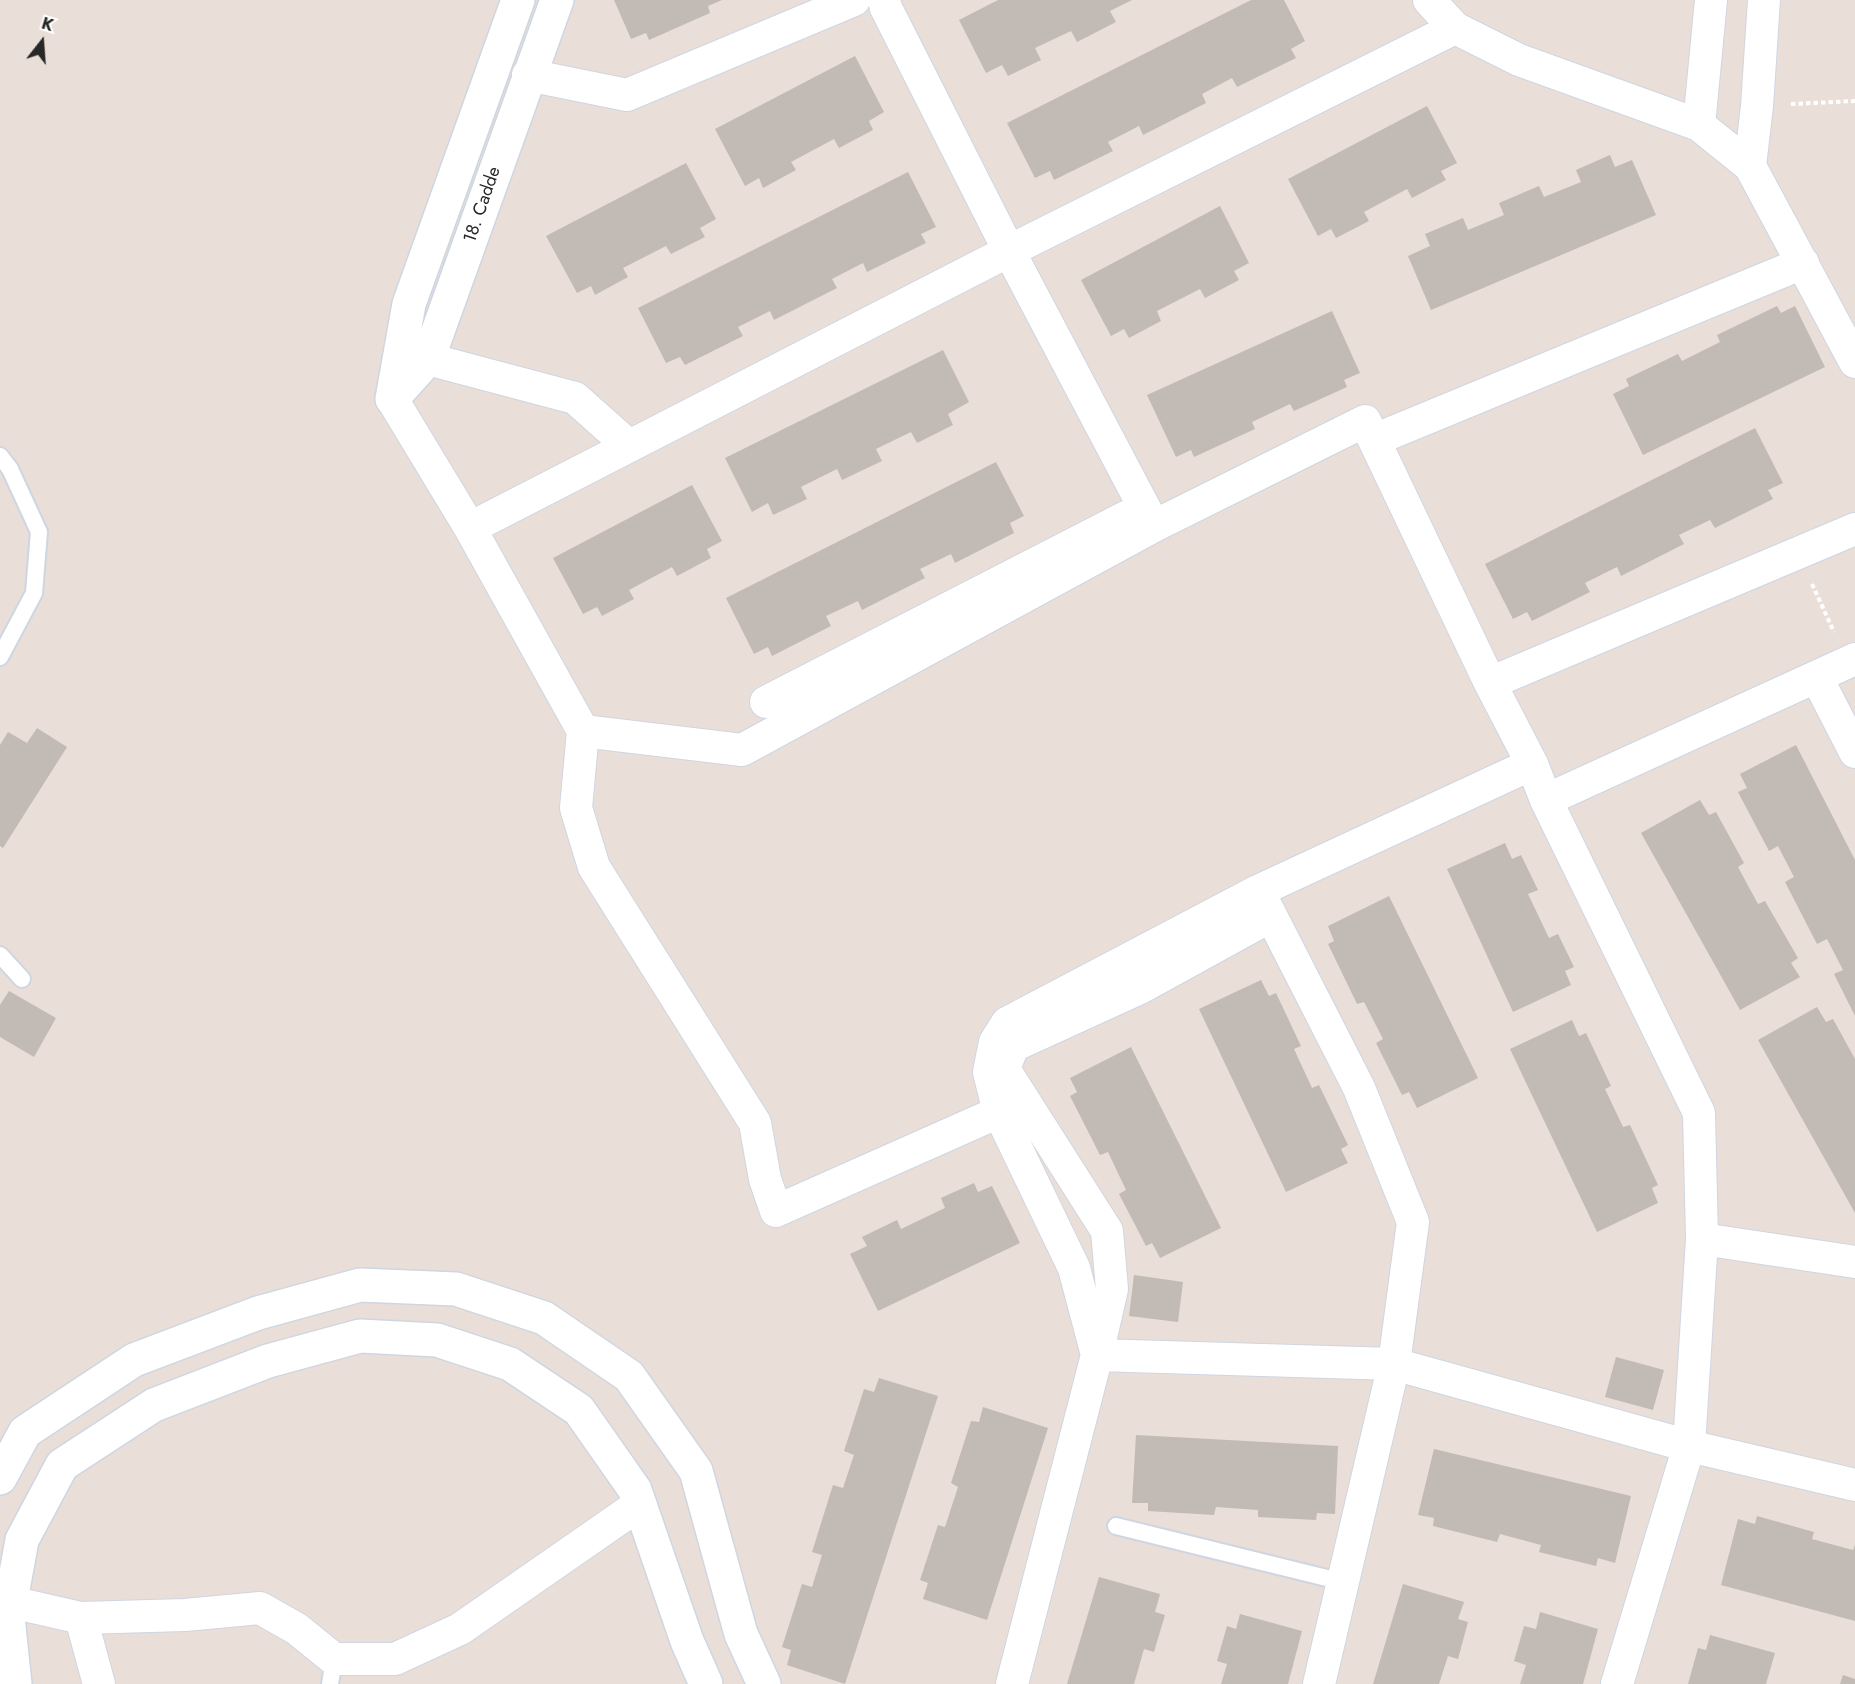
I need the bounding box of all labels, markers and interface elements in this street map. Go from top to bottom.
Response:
north arrow [12,12,72,72]
text: K [39,12,56,37]
street label: 18. Cadde [460,164,506,246]

